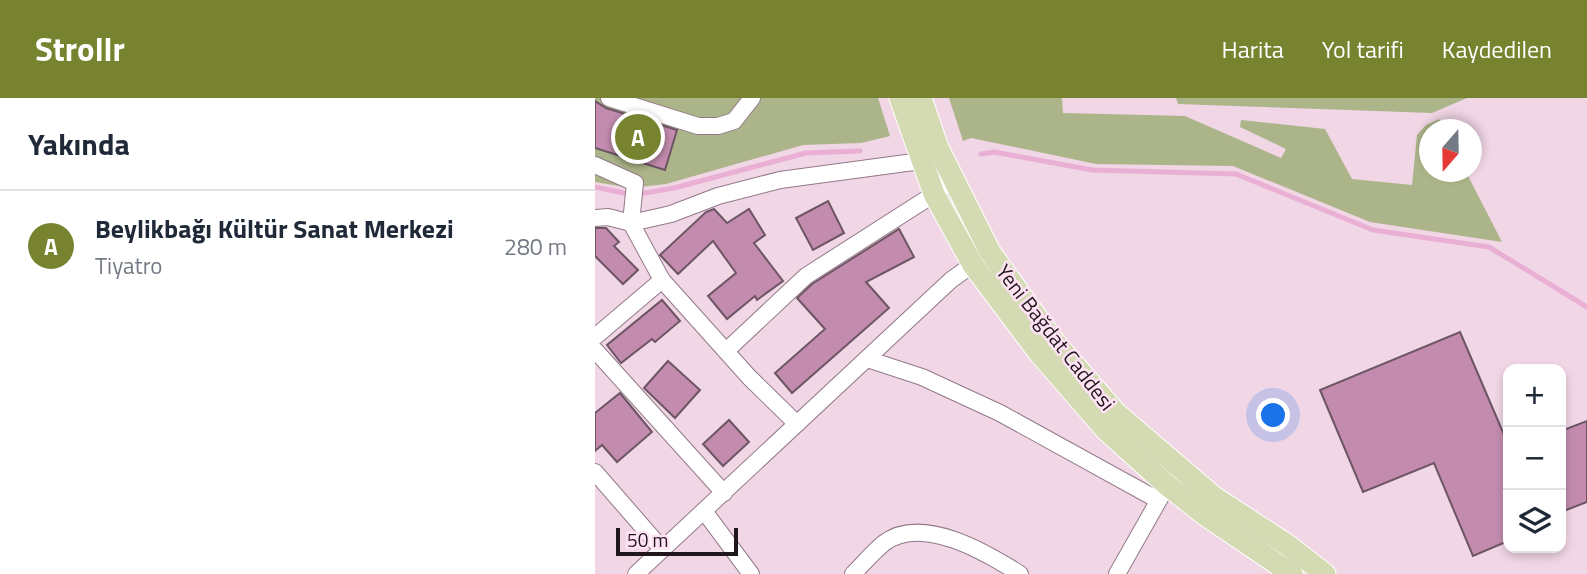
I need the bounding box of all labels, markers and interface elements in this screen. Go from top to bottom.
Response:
text: Strollr [35,24,125,74]
text: Harita [1222,31,1284,67]
text: Yol tarifi [1322,31,1404,67]
text: Kaydedilen [1442,31,1552,67]
pin: A [615,111,661,163]
north arrow [1419,119,1482,182]
text: Yakında [28,121,130,167]
text: Beylikbağı Kültür Sanat Merkezi [95,209,454,248]
text: A [44,229,58,264]
text: 280 m [504,229,567,264]
text: Tiyatro [95,248,163,283]
street label: Yeni Bağdat Caddesi [989,257,1123,417]
map controls [1503,364,1566,553]
button: + [1503,364,1566,427]
your location [1256,398,1290,432]
button: − [1503,427,1566,490]
button: layers [1503,490,1566,553]
scale bar [616,525,739,557]
text: 50 m [627,525,668,554]

